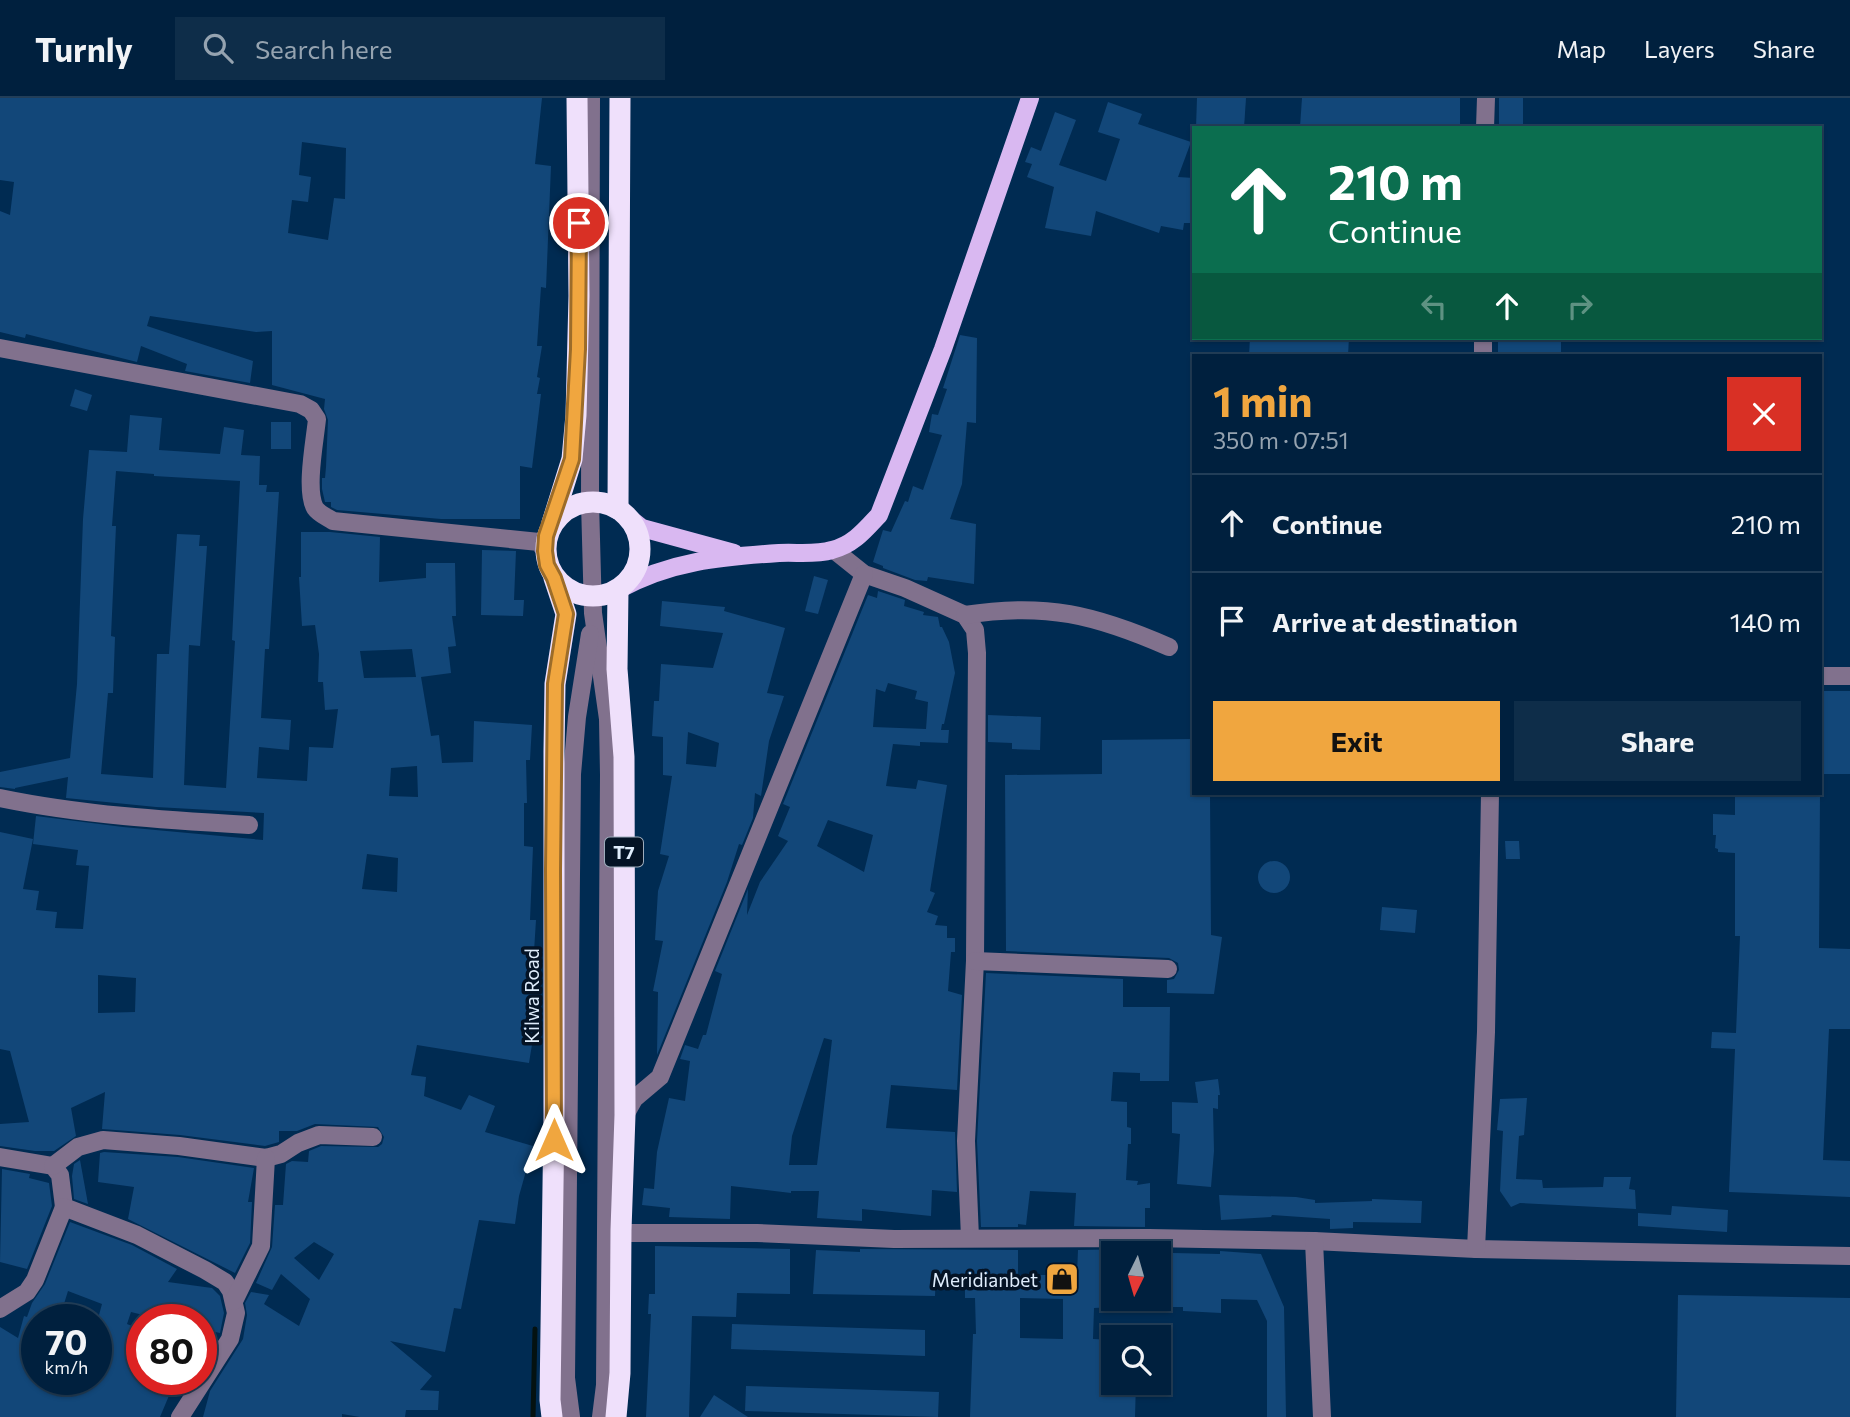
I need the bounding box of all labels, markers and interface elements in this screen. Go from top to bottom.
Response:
search box [175,17,665,80]
text: Turnly [35,28,133,69]
icon: search [199,29,237,67]
text: Search here [255,33,392,64]
text: Map [1557,34,1606,63]
text: Layers [1644,34,1715,63]
text: Share [1753,34,1815,63]
text: 210 m [1328,150,1463,210]
icon: ahead [1213,154,1304,245]
pin [549,193,609,253]
icon: arrive [560,204,598,242]
text: Continue [1328,210,1462,250]
icon: left [1415,287,1453,325]
icon: ahead [1488,287,1526,325]
icon: right [1561,287,1599,325]
text: 1 min [1213,374,1313,426]
button: close [1727,377,1801,451]
text: 350 m · 07:51 [1213,426,1349,454]
icon: ahead [1213,504,1251,542]
text: Continue [1272,508,1382,539]
text: 210 m [1731,508,1801,539]
icon: arrive [1213,602,1251,640]
text: Arrive at destination [1272,606,1518,637]
text: 140 m [1730,606,1801,637]
button: Exit [1213,701,1500,781]
button: Share [1514,701,1801,781]
road number: T7 [605,838,643,866]
street label: Kilwa Road [520,948,543,1044]
position arrow [517,1103,591,1177]
north arrow [1101,1241,1171,1311]
map controls [1101,1241,1171,1395]
shop icon: Meridianbet [1043,1260,1081,1298]
place label: Meridianbet [932,1268,1038,1291]
speed limit sign: 80 [126,1304,217,1395]
text: 70 [45,1319,88,1362]
button: search [1101,1325,1171,1395]
text: km/h [45,1356,88,1378]

